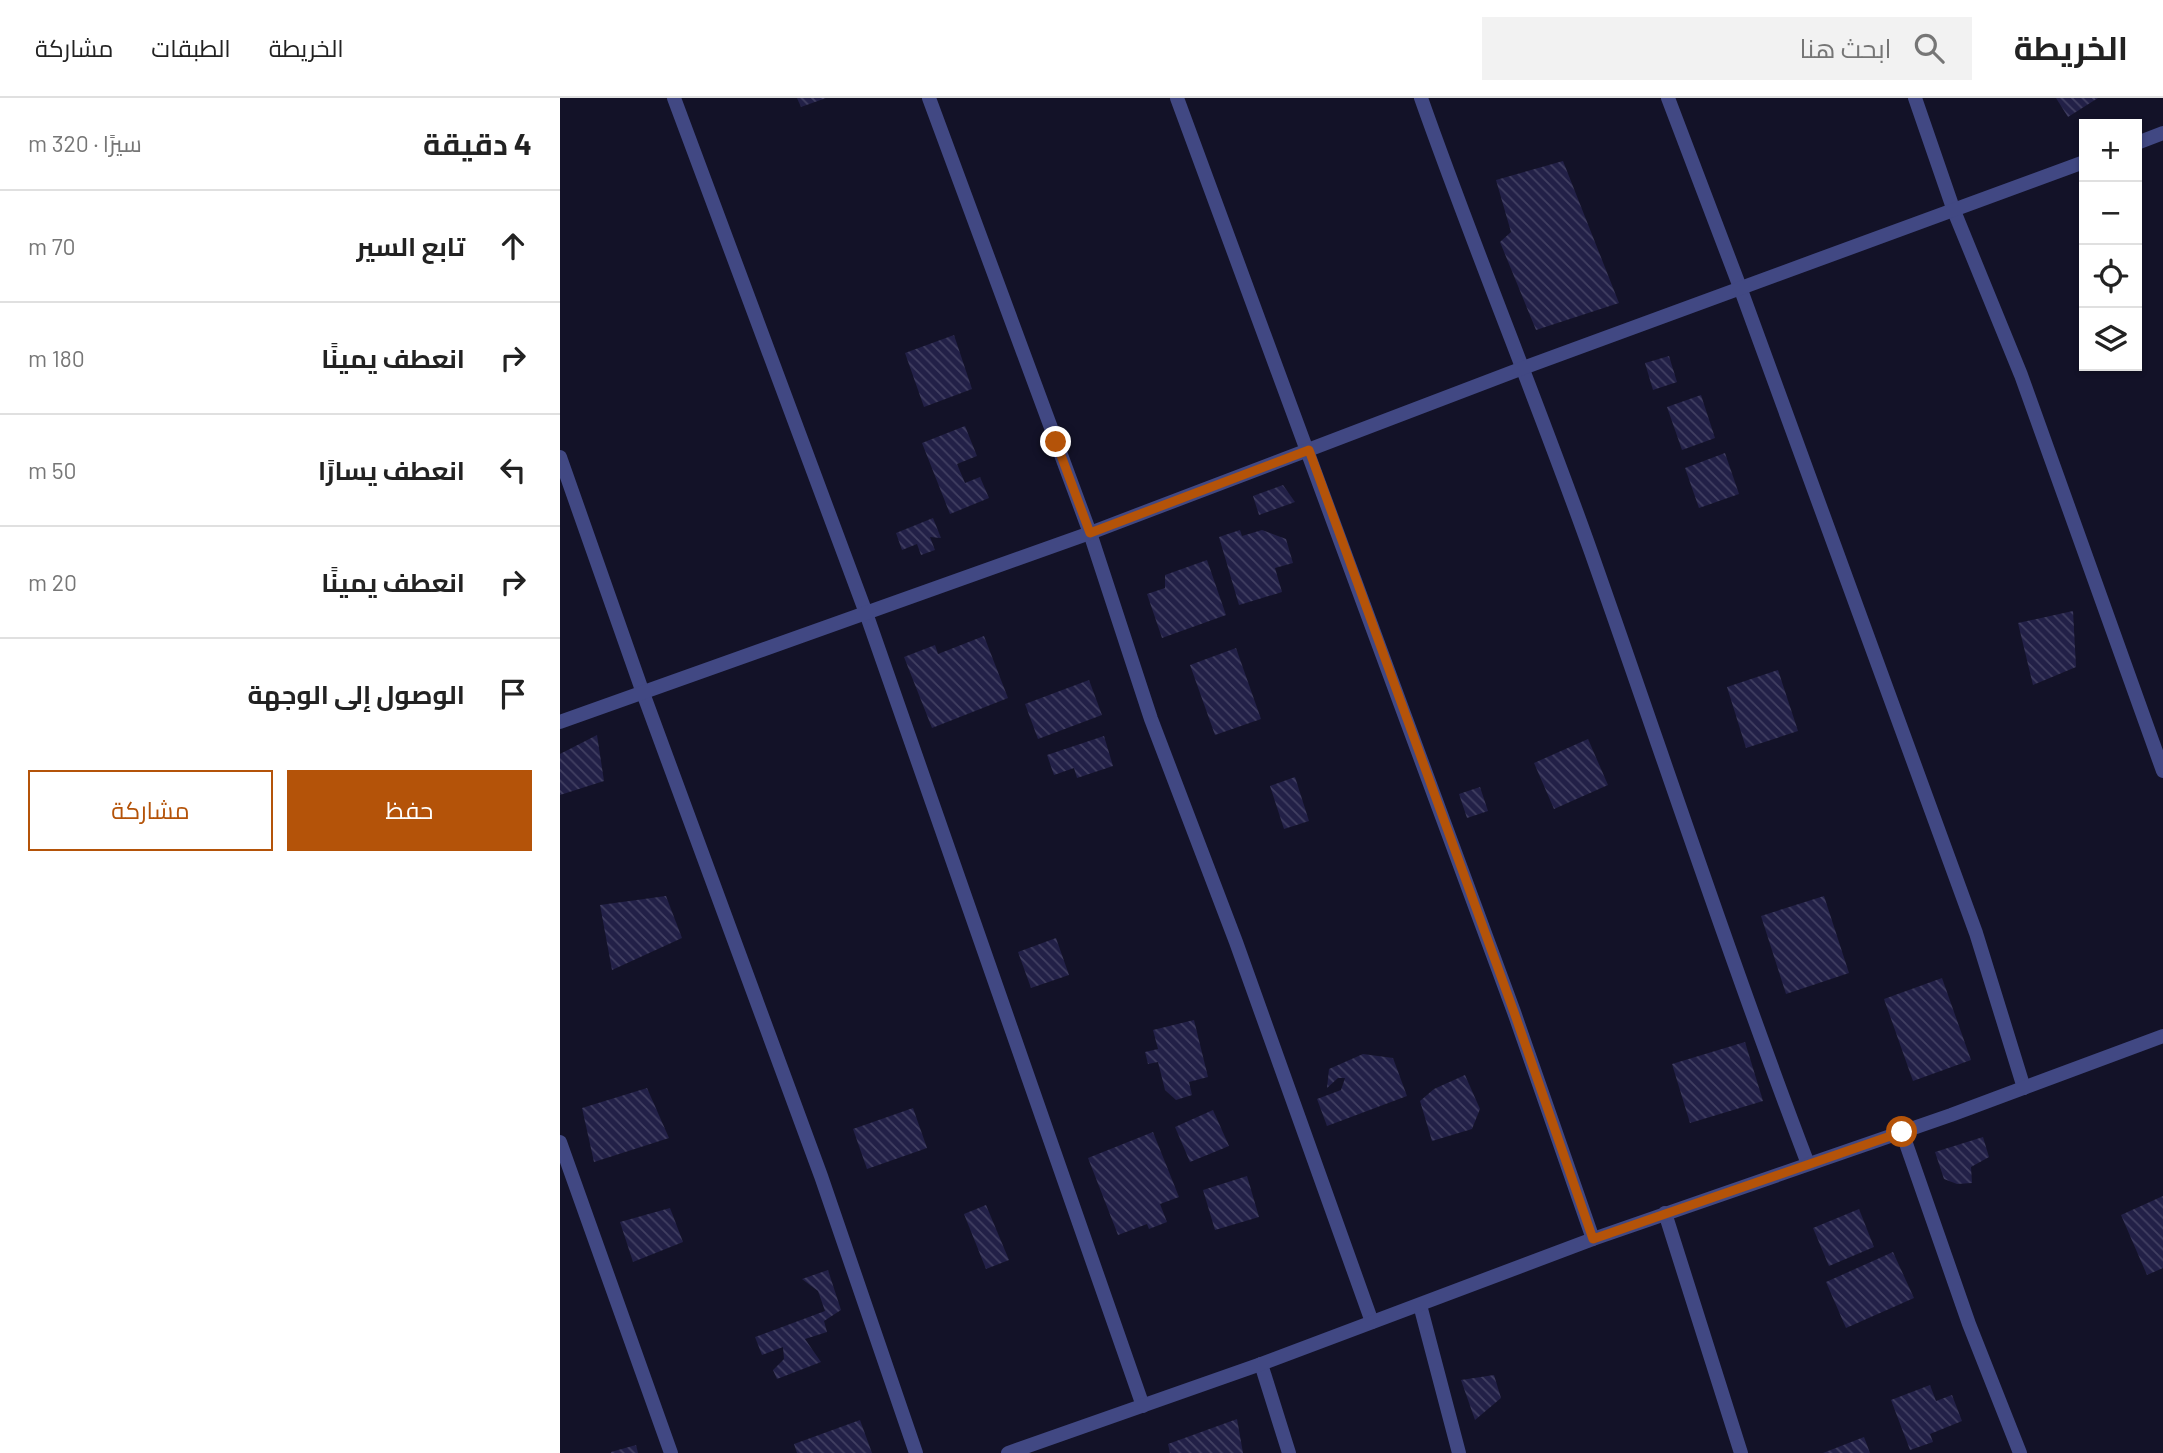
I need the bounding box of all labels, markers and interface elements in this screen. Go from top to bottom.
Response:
search box [1482,17,1972,80]
text: الخريطة [2014,27,2128,67]
icon: search [1910,29,1948,67]
text: ابحث هنا [1800,32,1892,63]
text: مشاركة [35,33,113,62]
text: الطبقات [151,33,231,62]
text: الخريطة [269,33,344,62]
map controls [2079,119,2142,371]
button: + [2079,119,2142,182]
text: 4 دقيقة [423,125,532,161]
text: سيرًا · 320 m [28,129,142,157]
button: − [2079,182,2142,245]
icon: ahead [494,227,532,265]
text: تابع السير [356,230,465,261]
text: 70 m [28,232,76,260]
button: locate [2079,245,2142,308]
button: layers [2079,308,2142,371]
icon: right [494,339,532,377]
text: انعطف يمينًا [321,342,465,373]
text: 180 m [28,344,85,372]
route end [1040,426,1071,457]
icon: left [494,451,532,489]
text: انعطف يسارًا [318,454,465,485]
text: 50 m [28,456,76,484]
icon: right [494,563,532,601]
text: انعطف يمينًا [321,566,465,597]
text: 20 m [28,568,77,596]
icon: arrive [494,675,532,713]
text: الوصول إلى الوجهة [247,678,465,709]
button: مشاركة [28,770,273,851]
button: حفظ [287,770,532,851]
route start [1886,1116,1917,1147]

